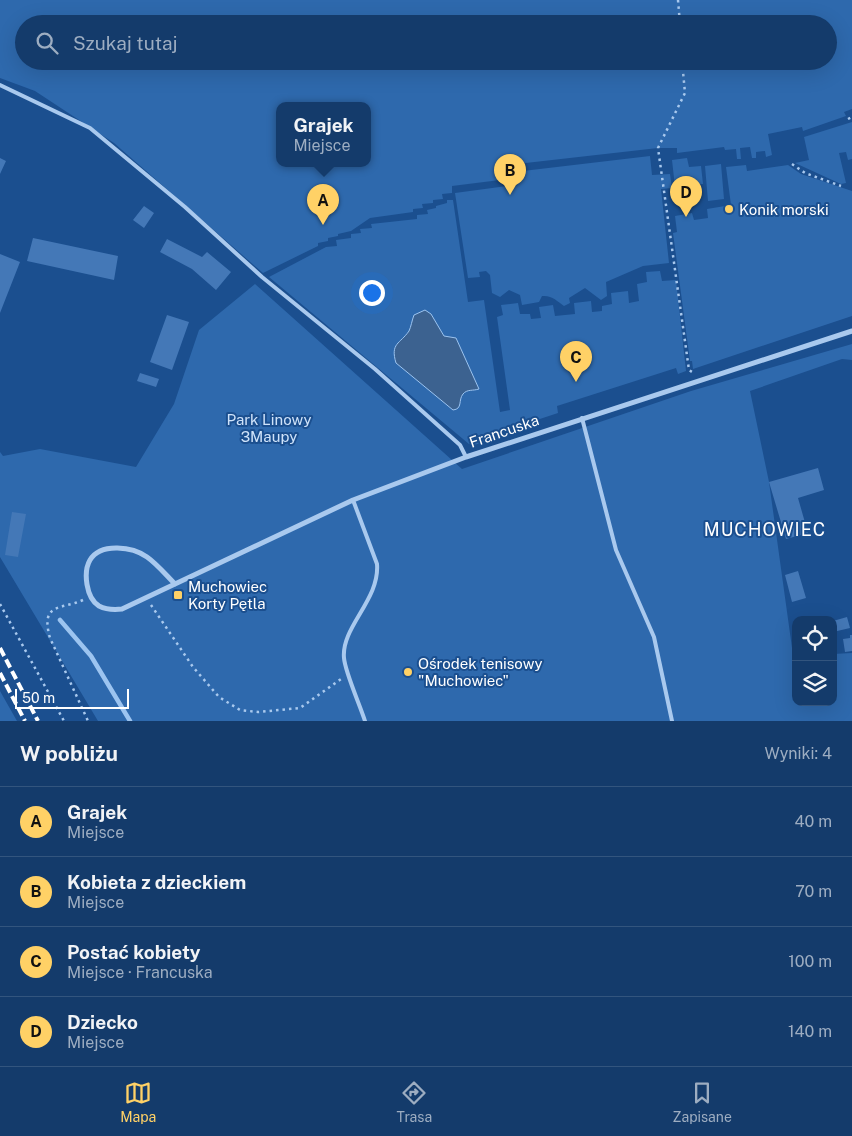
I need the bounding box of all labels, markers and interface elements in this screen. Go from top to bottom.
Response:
search box [15,15,837,70]
icon: search [33,29,61,57]
text: Szukaj tutaj [73,32,178,54]
popup [276,102,371,167]
text: Grajek [293,114,354,136]
text: Miejsce [293,136,351,155]
pin: B [494,154,526,195]
pin: D [670,176,702,217]
pin: A [307,184,339,225]
place label: Konik morski [739,201,829,218]
marker: Konik morski [723,203,735,215]
your location [359,280,385,306]
pin: C [560,341,592,382]
park label: Park Linowy 3Maupy [226,411,312,445]
street label: Francuska [467,411,541,451]
district label: MUCHOWIEC [704,519,826,540]
place label: Muchowiec Korty Pętla [188,578,267,612]
marker: Muchowiec Korty Pętla [172,589,184,601]
map controls [792,616,837,706]
button: locate [792,616,837,661]
place label: Ośrodek tenisowy "Muchowiec" [418,655,543,689]
button: layers [792,661,837,706]
marker: Ośrodek tenisowy "Muchowiec" [402,666,414,678]
scale bar [15,686,129,709]
text: 50 m [22,690,55,706]
text: W pobliżu [20,741,118,766]
text: Wyniki: 4 [764,744,832,763]
text: Grajek [67,801,127,823]
text: A [30,812,42,831]
text: 40 m [794,812,832,831]
text: Miejsce [67,823,124,842]
text: Kobieta z dzieckiem [67,871,246,893]
text: B [31,882,41,901]
text: 70 m [795,882,832,901]
text: Miejsce [67,893,124,912]
text: Postać kobiety [67,941,201,963]
text: C [30,952,42,971]
text: 100 m [788,952,832,971]
text: Miejsce · Francuska [67,963,213,982]
text: Dziecko [67,1011,138,1033]
text: D [30,1022,42,1041]
text: 140 m [788,1022,832,1041]
text: Miejsce [67,1033,124,1052]
tab: Mapa [120,1079,156,1125]
tab: Trasa [397,1079,432,1125]
tab: Zapisane [672,1079,732,1125]

